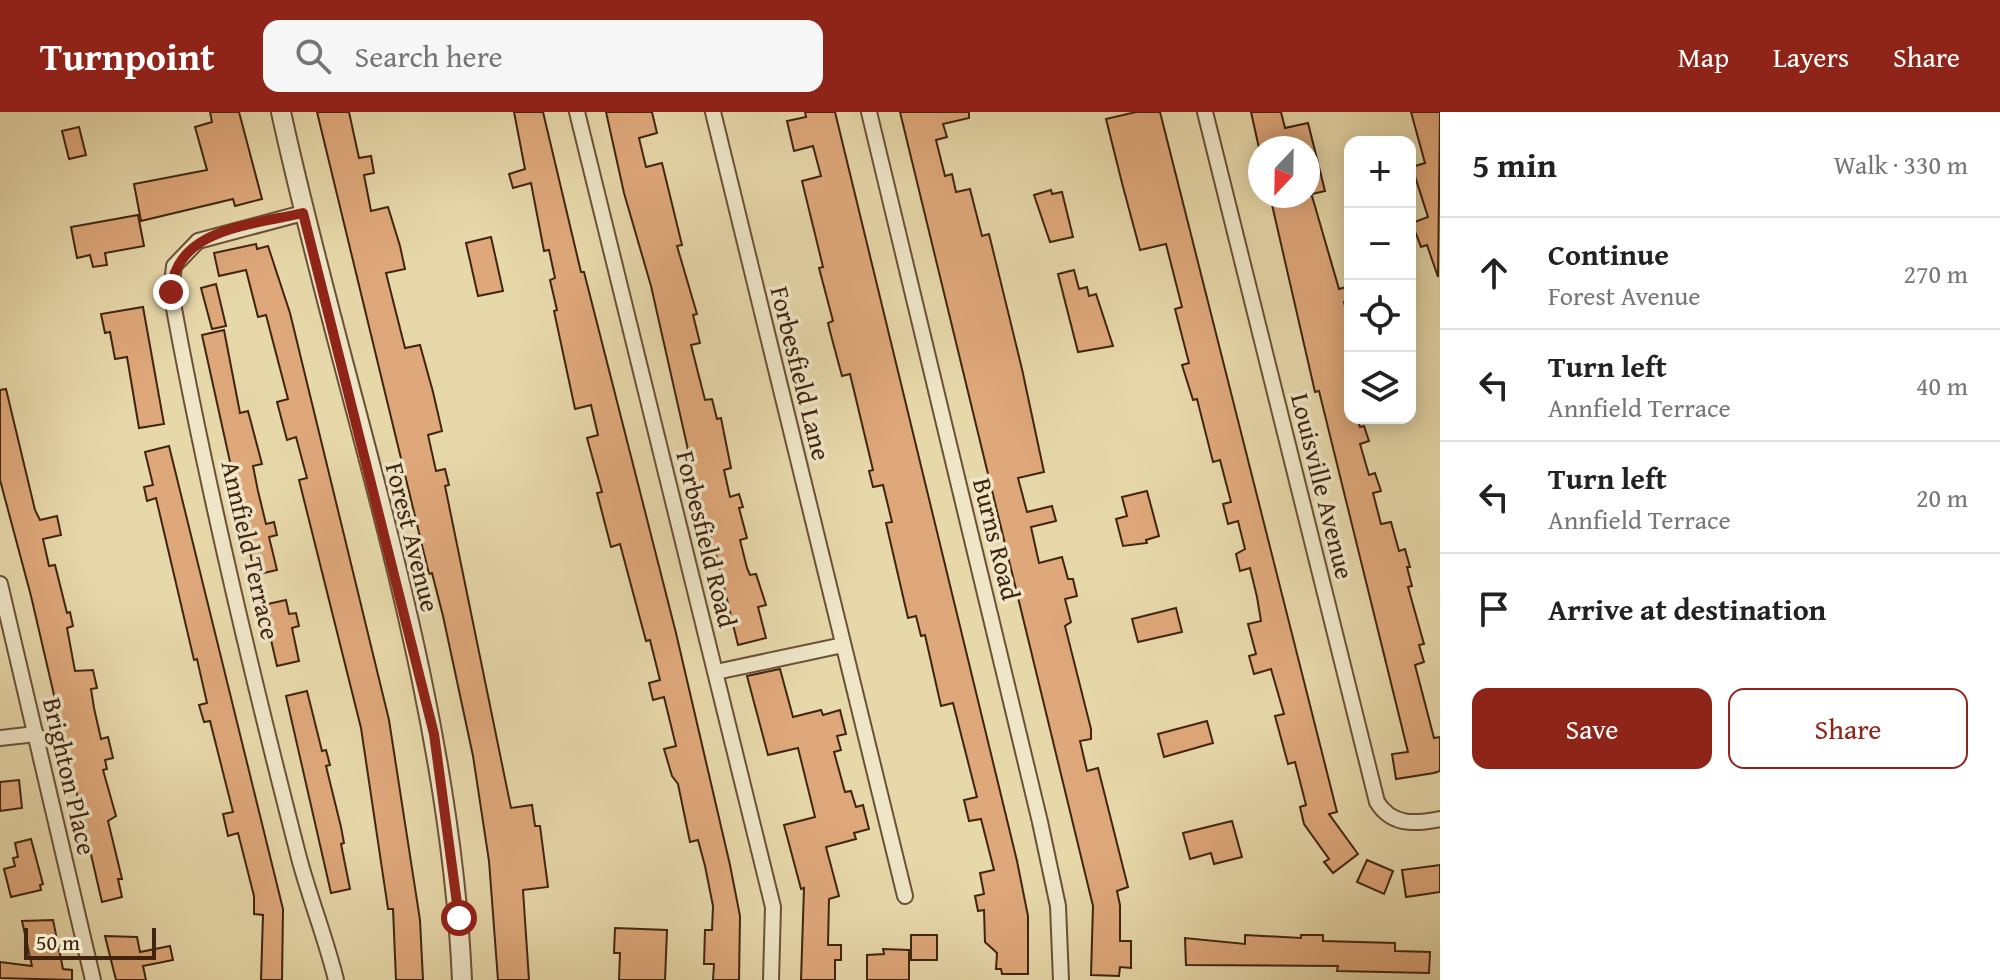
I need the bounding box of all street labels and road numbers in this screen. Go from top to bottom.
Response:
street label: Forbesfield Lane [761,282,841,464]
street label: Louisville Avenue [1281,389,1365,583]
street label: Forbesfield Road [666,447,748,632]
street label: Annfield Terrace [211,457,291,643]
street label: Forest Avenue [376,458,450,616]
street label: Burns Road [963,474,1031,604]
street label: Brighton Place [33,693,107,859]

